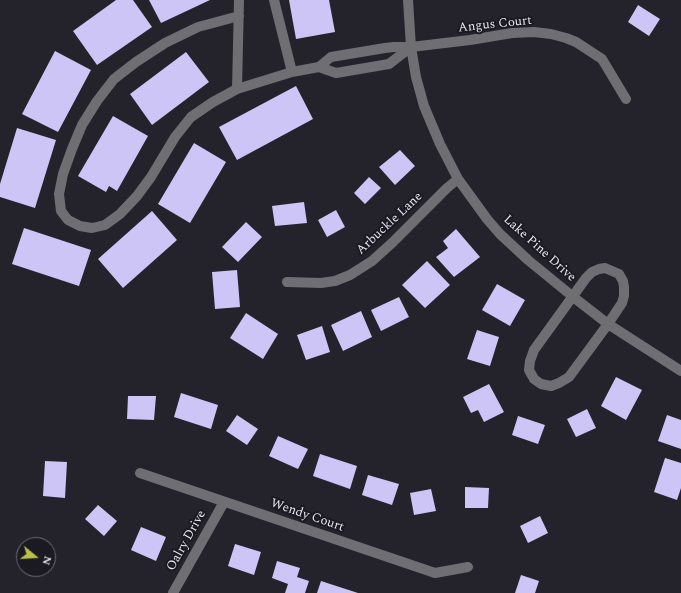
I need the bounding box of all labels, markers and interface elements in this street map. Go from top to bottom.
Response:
street label: Angus Court [457,13,533,37]
street label: Arbuckle Lane [354,189,426,259]
street label: Lake Pine Drive [499,212,579,286]
street label: Wendy Court [268,496,346,536]
street label: Oalry Drive [164,508,210,574]
north arrow [16,537,56,577]
text: N [37,554,56,567]

